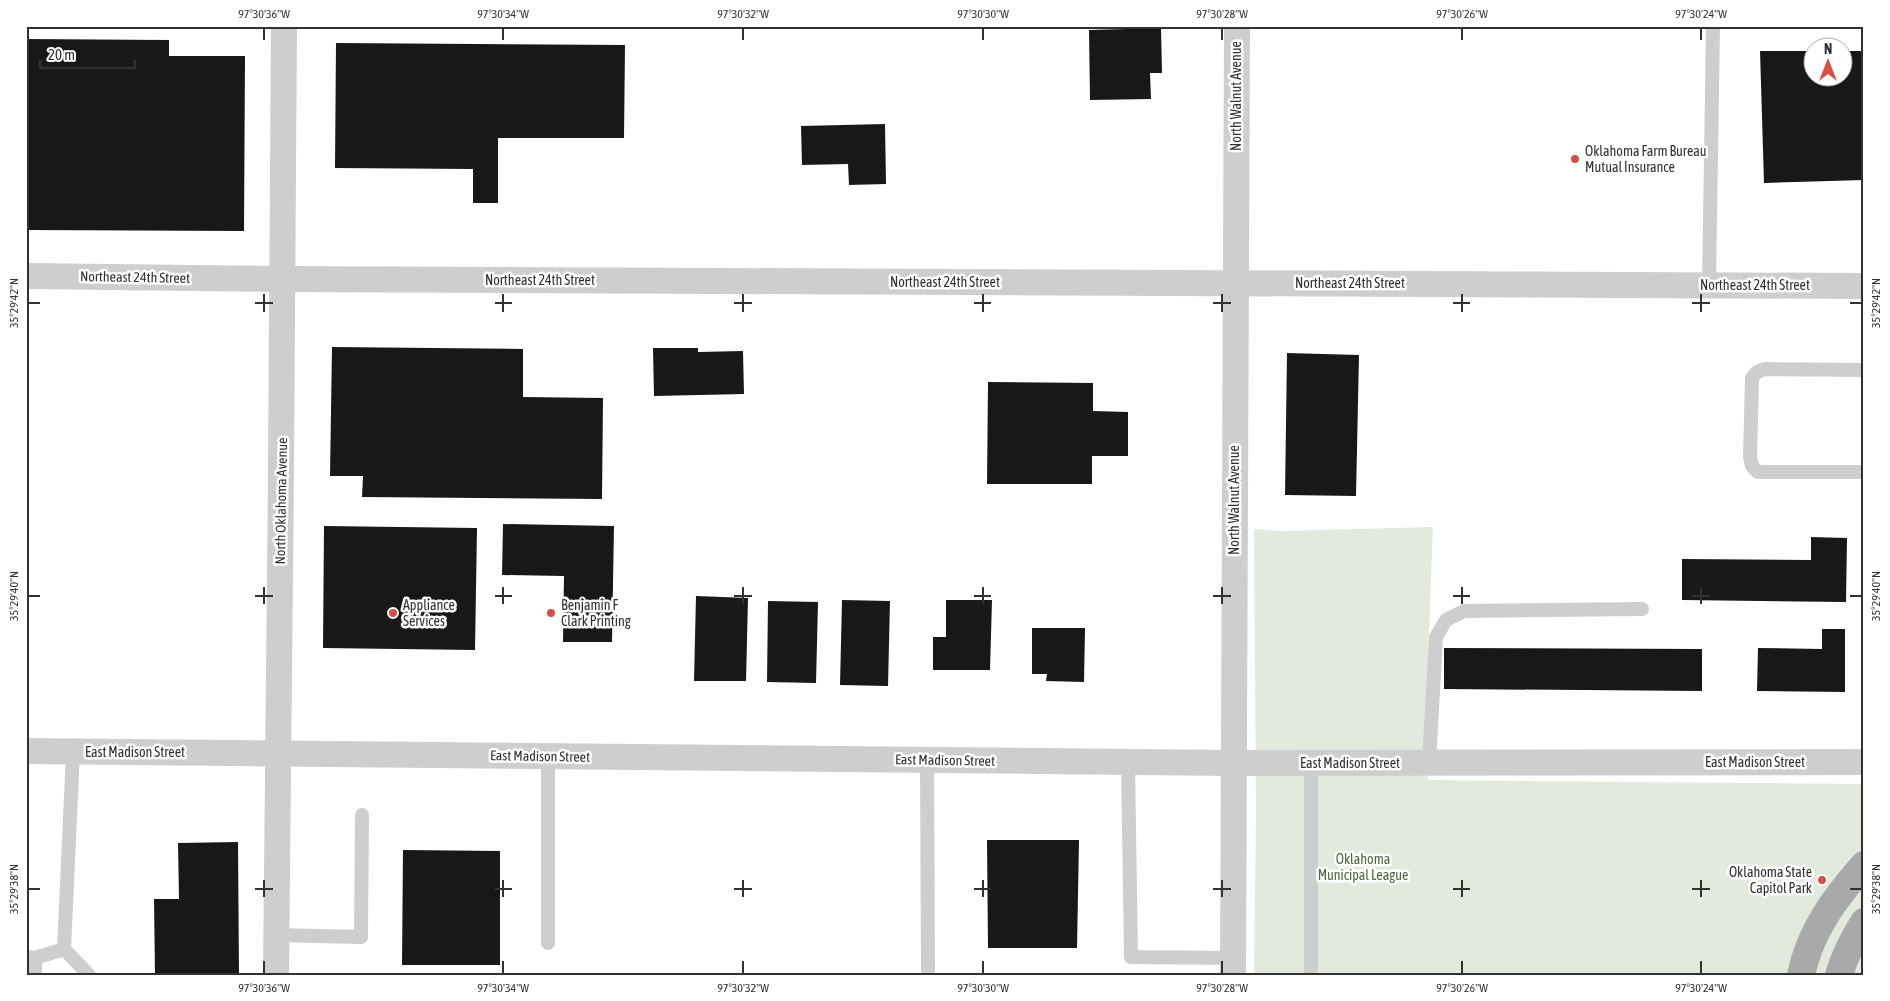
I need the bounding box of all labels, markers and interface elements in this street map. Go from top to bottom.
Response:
text: 97°30'36"W [238,7,290,21]
text: 97°30'34"W [477,7,529,21]
text: 97°30'32"W [717,7,769,21]
text: 97°30'30"W [957,7,1009,21]
text: 97°30'28"W [1196,7,1248,21]
text: 97°30'26"W [1436,7,1488,21]
text: 97°30'24"W [1675,7,1727,21]
scale bar [40,38,135,70]
north arrow [1802,38,1852,88]
street label: North Walnut Avenue [1228,41,1244,151]
text: N [1824,41,1832,57]
text: 20 m [48,46,75,63]
place label: Oklahoma Farm Bureau Mutual Insurance [1585,143,1707,175]
marker: Oklahoma Farm Bureau Mutual Insurance [1569,153,1581,165]
street label: Northeast 24th Street [80,268,190,286]
street label: Northeast 24th Street [485,272,595,288]
street label: Northeast 24th Street [890,274,1000,290]
street label: Northeast 24th Street [1295,275,1405,291]
street label: Northeast 24th Street [1700,277,1810,293]
text: 35°29'42"N [7,278,21,328]
text: 35°29'42"N [1869,278,1883,328]
street label: North Oklahoma Avenue [272,437,290,565]
street label: North Walnut Avenue [1226,445,1242,555]
text: 35°29'40"N [7,571,21,621]
text: 35°29'40"N [1869,571,1883,621]
place label: Appliance Services [403,597,455,629]
place label: Benjamin F Clark Printing [561,597,631,629]
marker: Appliance Services [387,607,399,619]
marker: Benjamin F Clark Printing [545,607,557,619]
street label: East Madison Street [85,744,185,760]
street label: East Madison Street [490,747,590,765]
street label: East Madison Street [895,751,995,769]
street label: East Madison Street [1705,754,1805,770]
street label: East Madison Street [1300,755,1400,771]
park label: Oklahoma Municipal League [1318,851,1408,883]
text: 35°29'38"N [7,864,21,914]
place label: Oklahoma State Capitol Park [1729,864,1812,896]
text: 35°29'38"N [1869,864,1883,914]
marker: Oklahoma State Capitol Park [1816,874,1828,886]
text: 97°30'36"W [238,981,290,995]
text: 97°30'34"W [477,981,529,995]
text: 97°30'32"W [717,981,769,995]
text: 97°30'30"W [957,981,1009,995]
text: 97°30'28"W [1196,981,1248,995]
text: 97°30'26"W [1436,981,1488,995]
text: 97°30'24"W [1675,981,1727,995]

